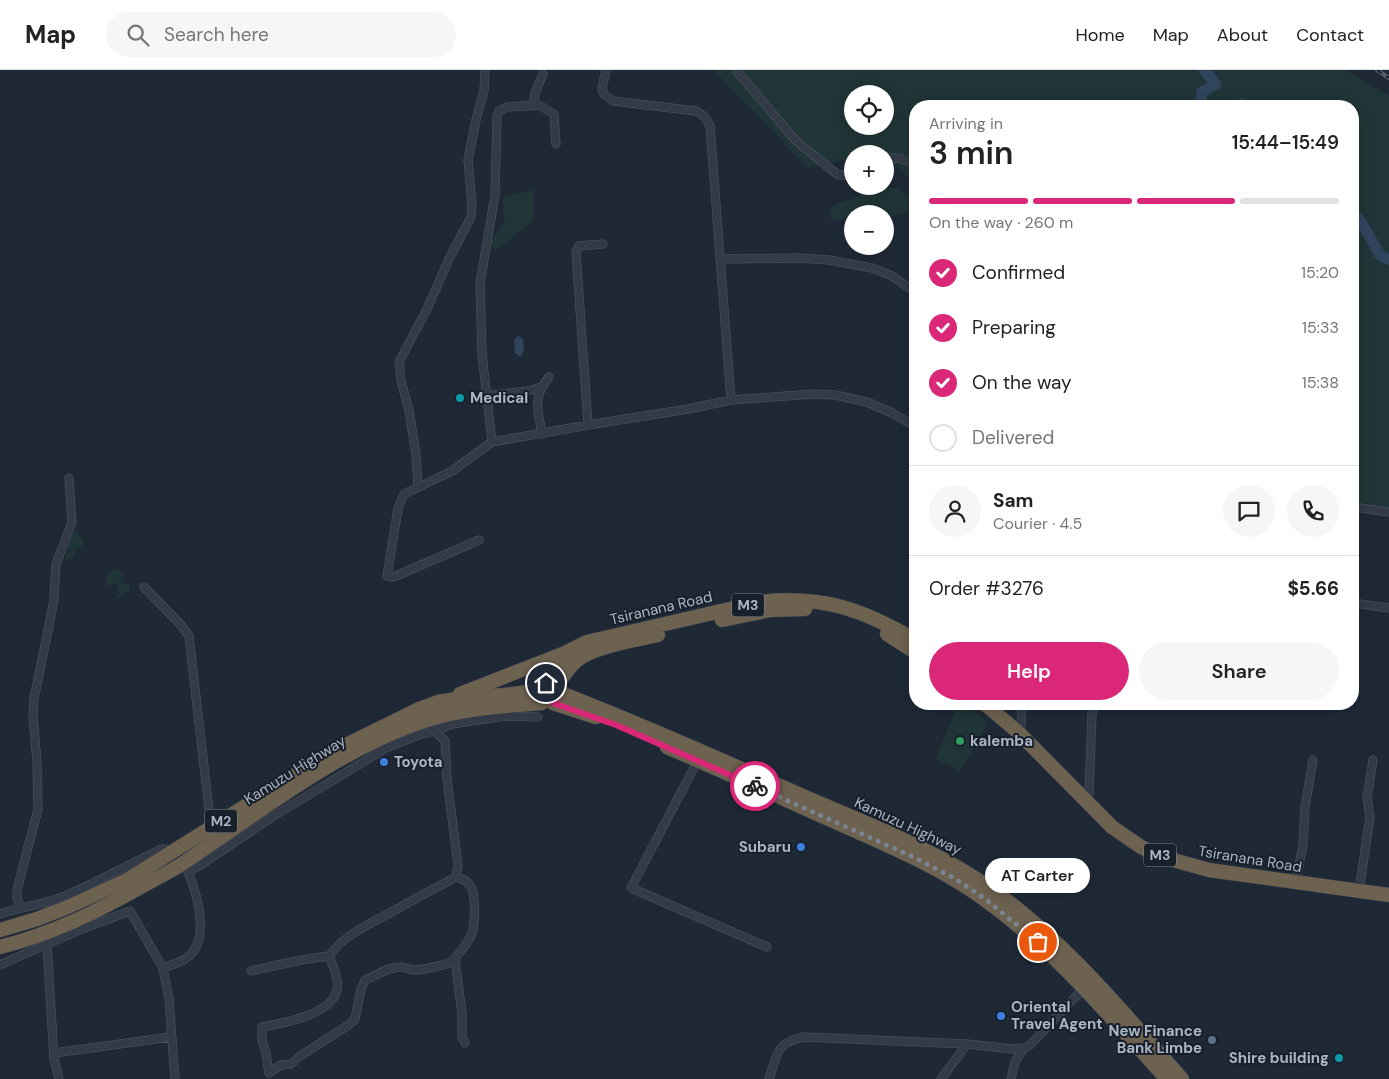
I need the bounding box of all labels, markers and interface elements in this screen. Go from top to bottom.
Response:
search box [106,12,456,57]
text: Map [25,19,76,50]
icon: search [124,21,152,49]
text: Search here [164,22,269,47]
text: Home [1075,23,1125,47]
text: Map [1153,23,1189,47]
text: About [1217,23,1268,47]
text: Contact [1296,23,1364,47]
map controls [844,85,894,255]
button: locate [844,85,894,135]
text: Arriving in [929,113,1003,134]
text: 15:44–15:49 [1232,130,1339,155]
text: 3 min [929,132,1013,174]
button: + [844,145,894,195]
button: − [844,205,894,255]
text: On the way · 260 m [929,212,1073,233]
icon: check [929,259,957,287]
text: Confirmed [972,260,1065,285]
text: 15:20 [1301,262,1339,283]
icon: check [929,314,957,342]
text: Preparing [972,315,1056,340]
text: 15:33 [1302,317,1339,338]
icon: check [929,369,957,397]
text: On the way [972,370,1072,395]
text: 15:38 [1302,372,1339,393]
place label: Medical [470,388,528,408]
marker: Medical [454,392,466,404]
text: Delivered [972,425,1054,450]
button: person [929,485,981,537]
button: chat [1223,485,1275,537]
button: phone [1287,485,1339,537]
text: Sam [993,488,1034,513]
text: Courier · 4.5 [993,513,1082,534]
text: Order #3276 [929,576,1044,601]
text: $5.66 [1287,576,1339,601]
street label: Tsiranana Road [608,586,714,630]
road number: M3 [732,594,764,616]
button: Help [929,642,1129,700]
button: Share [1139,642,1339,700]
pin [525,662,567,704]
icon: home [532,669,560,697]
street label: Kamuzu Highway [240,730,350,809]
place label: kalemba [970,731,1033,751]
marker: kalemba [954,735,966,747]
place label: Toyota [394,752,443,772]
marker: Toyota [378,756,390,768]
courier [730,761,780,811]
icon: bike [741,772,769,800]
street label: Kamuzu Highway [851,792,966,860]
road number: M2 [205,809,237,832]
place label: Subaru [739,837,791,857]
marker: Subaru [795,841,807,853]
street label: Tsiranana Road [1197,841,1303,877]
road number: M3 [1144,844,1176,866]
callout: AT Carter [986,857,1090,892]
text: AT Carter [1001,865,1074,886]
pin [1017,921,1059,963]
icon: bag [1024,928,1052,956]
place label: Oriental Travel Agent [1011,997,1103,1034]
marker: Oriental Travel Agent [995,1010,1007,1022]
place label: New Finance Bank Limbe [1109,1021,1202,1058]
marker: New Finance Bank Limbe [1206,1034,1218,1046]
place label: Shire building [1229,1048,1329,1068]
marker: Shire building [1333,1052,1345,1064]

